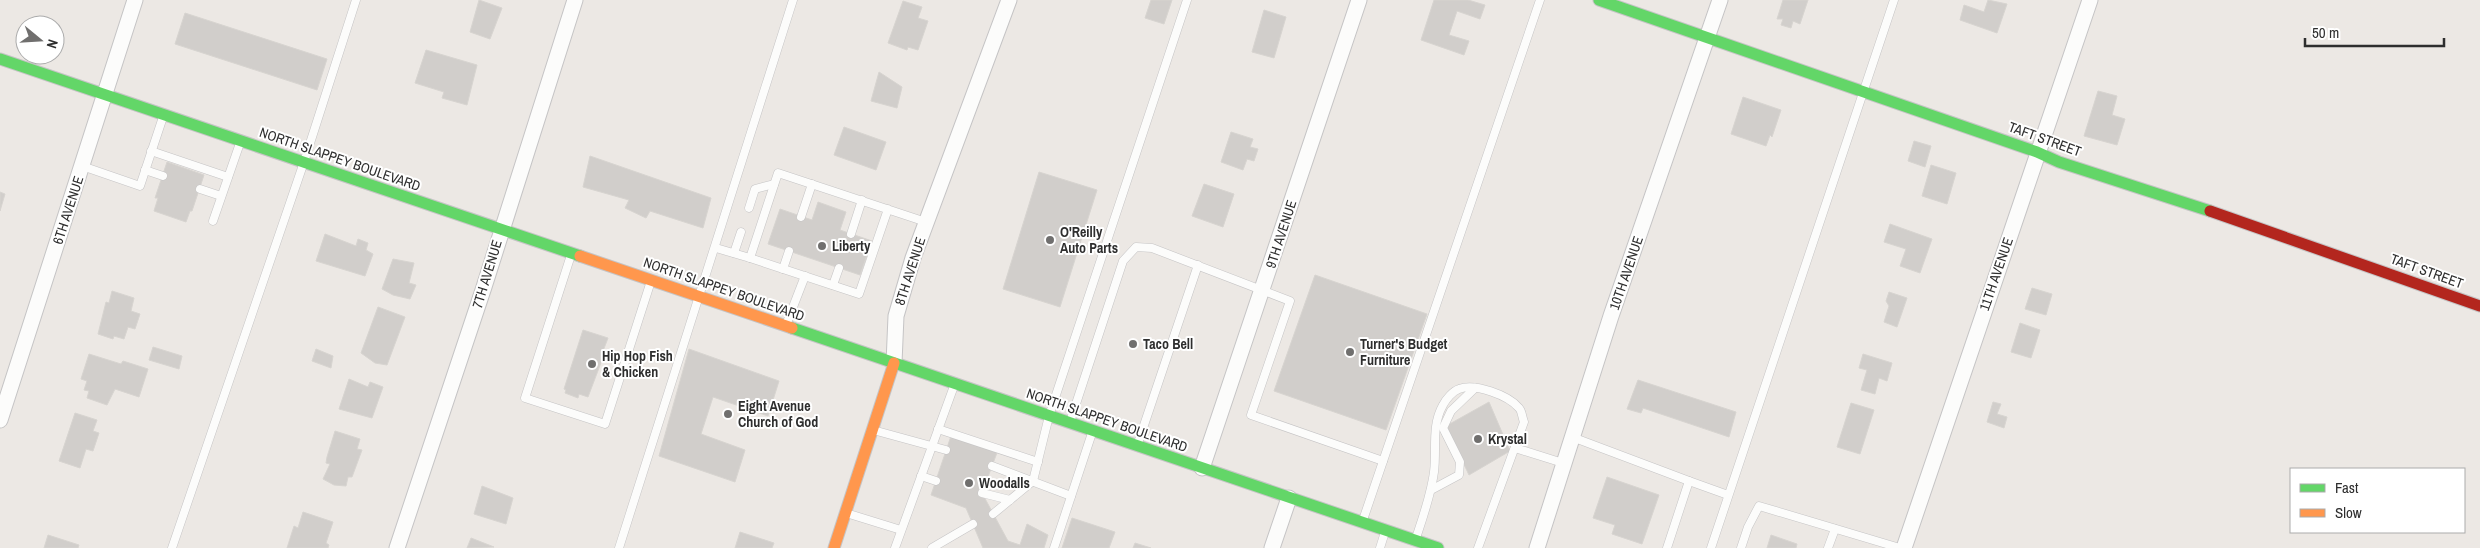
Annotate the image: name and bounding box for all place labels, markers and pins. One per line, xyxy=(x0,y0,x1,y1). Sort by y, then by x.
place label: O'Reilly Auto Parts xyxy=(1060,223,1118,257)
marker: O'Reilly Auto Parts xyxy=(1044,234,1056,246)
place label: Liberty xyxy=(832,237,871,255)
marker: Liberty xyxy=(816,240,828,252)
place label: Taco Bell xyxy=(1143,335,1193,353)
place label: Turner's Budget Furniture xyxy=(1360,335,1448,369)
marker: Taco Bell xyxy=(1127,338,1139,350)
marker: Turner's Budget Furniture xyxy=(1344,346,1356,358)
place label: Hip Hop Fish & Chicken xyxy=(602,347,673,381)
marker: Hip Hop Fish & Chicken xyxy=(586,358,598,370)
place label: Eight Avenue Church of God xyxy=(738,397,818,431)
marker: Eight Avenue Church of God xyxy=(722,408,734,420)
place label: Krystal xyxy=(1488,430,1527,448)
marker: Krystal xyxy=(1472,433,1484,445)
place label: Woodalls xyxy=(979,474,1030,492)
marker: Woodalls xyxy=(963,477,975,489)

